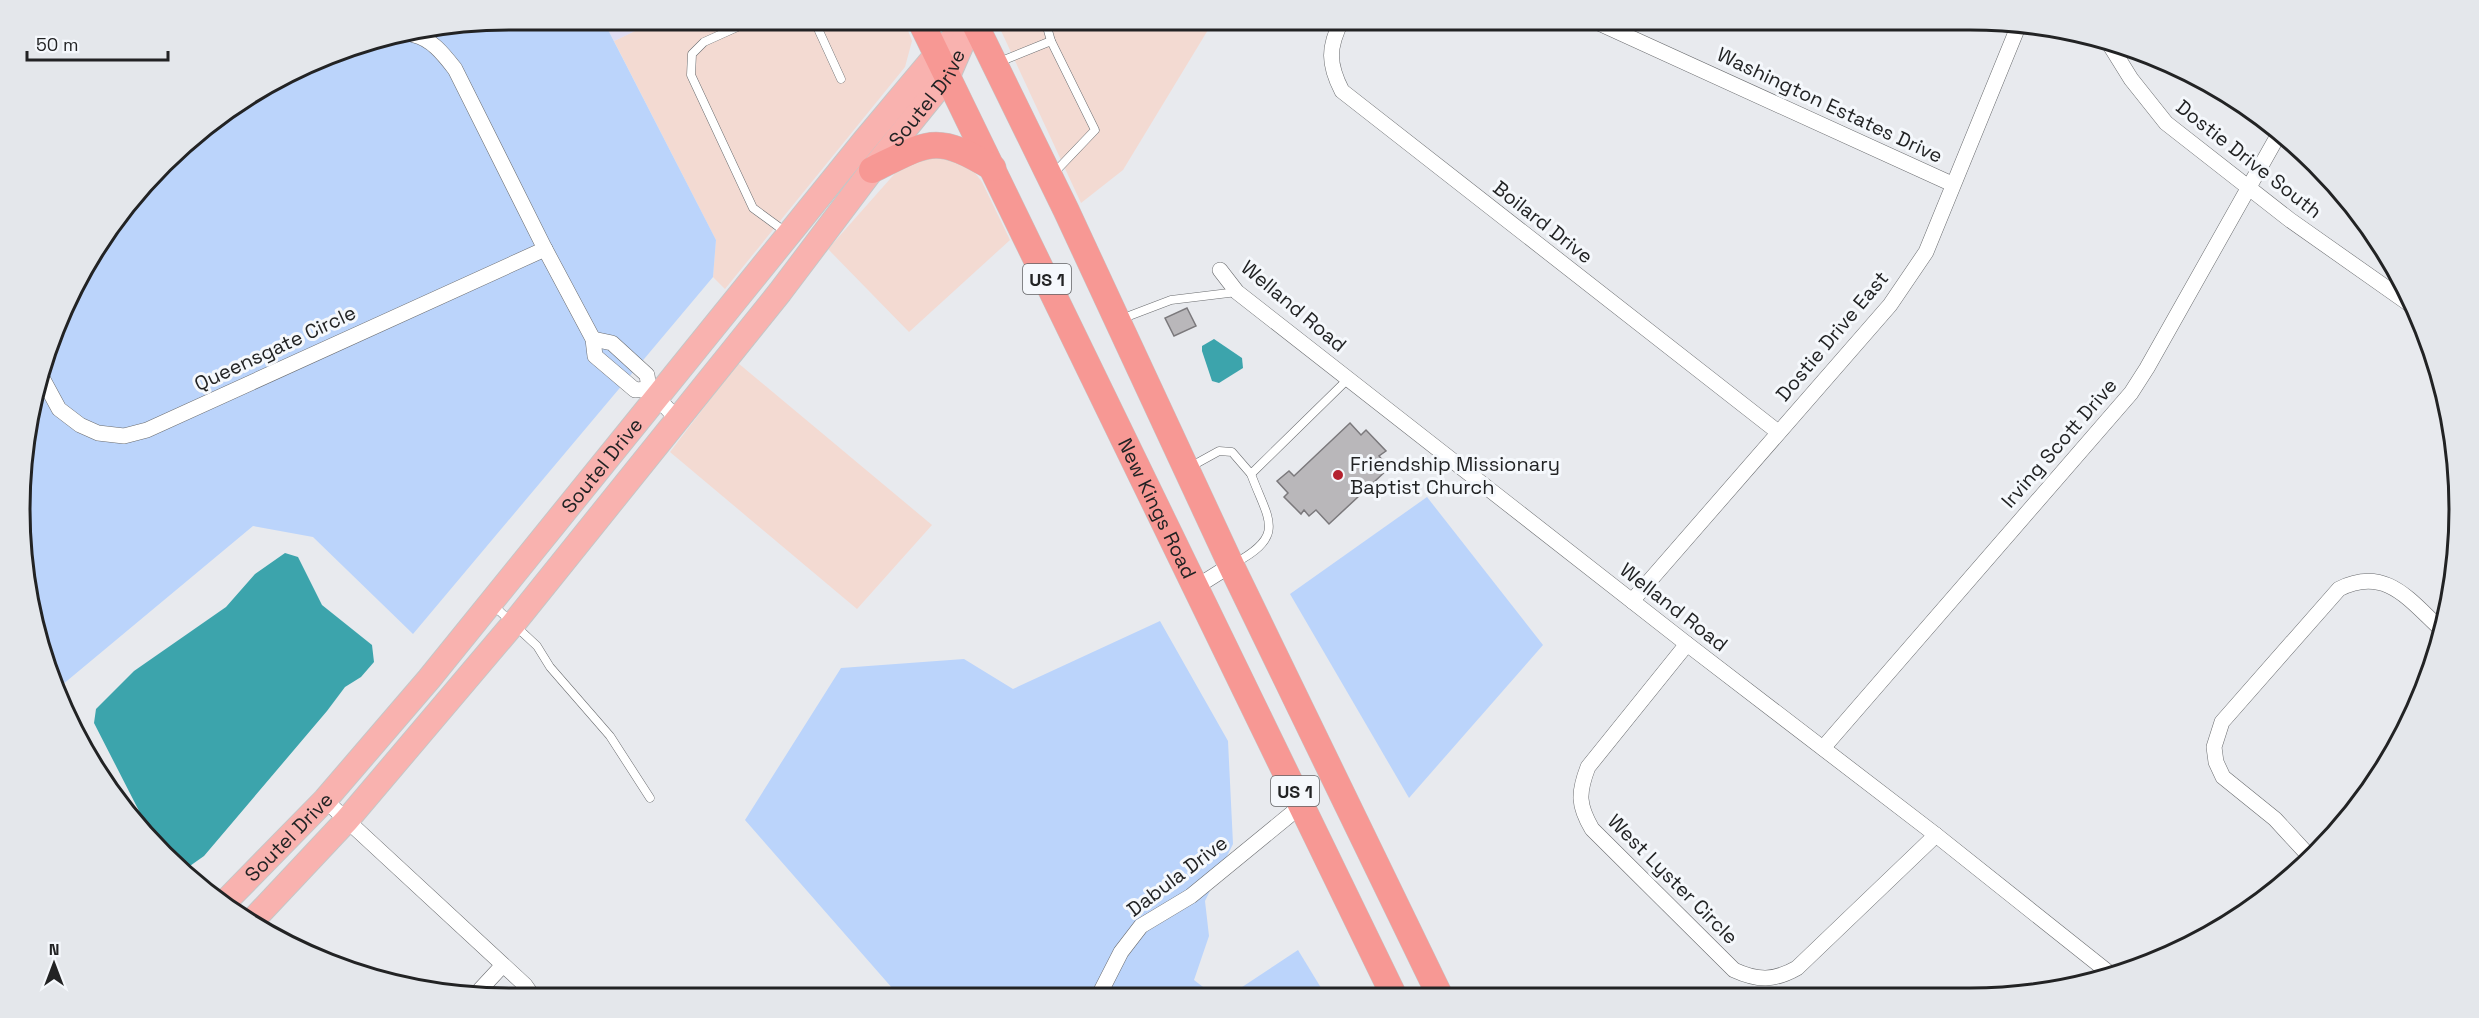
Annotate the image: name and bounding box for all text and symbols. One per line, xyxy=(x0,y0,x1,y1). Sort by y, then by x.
scale bar xyxy=(27,24,168,62)
text: 50 m xyxy=(36,33,78,56)
street label: Washington Estates Drive xyxy=(1713,41,1947,169)
street label: Soutel Drive xyxy=(883,45,971,152)
street label: Dostie Drive South xyxy=(2171,94,2327,224)
street label: Boilard Drive xyxy=(1488,175,1598,269)
street label: Welland Road xyxy=(1236,254,1352,358)
road number: US 1 xyxy=(1023,264,1071,294)
street label: Dostie Drive East xyxy=(1770,265,1894,407)
street label: Queensgate Circle xyxy=(190,299,360,397)
street label: Irving Scott Drive xyxy=(1996,373,2122,513)
street label: Soutel Drive xyxy=(555,412,648,518)
street label: New Kings Road xyxy=(1112,434,1202,583)
place label: Friendship Missionary Baptist Church xyxy=(1350,451,1560,500)
marker: Friendship Missionary Baptist Church xyxy=(1331,468,1345,482)
street label: Welland Road xyxy=(1615,557,1733,657)
road number: US 1 xyxy=(1271,776,1319,806)
street label: Soutel Drive xyxy=(239,787,339,887)
street label: West Lyster Circle xyxy=(1602,808,1744,950)
street label: Dabula Drive xyxy=(1122,830,1232,922)
north arrow xyxy=(24,934,84,994)
text: N xyxy=(49,939,59,960)

